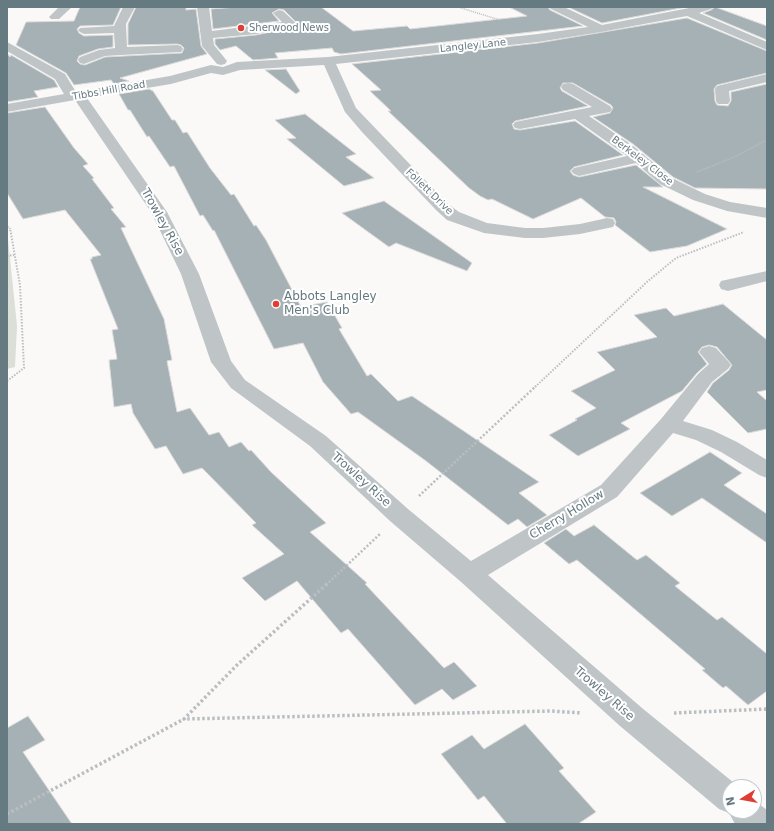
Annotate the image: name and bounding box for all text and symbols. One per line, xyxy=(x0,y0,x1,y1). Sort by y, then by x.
place label: Sherwood News xyxy=(249,22,329,34)
marker: Sherwood News xyxy=(236,23,246,33)
street label: Langley Lane xyxy=(439,37,507,55)
street label: Tibbs Hill Road xyxy=(72,79,146,103)
street label: Berkeley Close xyxy=(609,134,675,188)
street label: Follett Drive xyxy=(403,167,455,217)
street label: Trowley Rise xyxy=(138,186,186,258)
place label: Abbots Langley Men's Club xyxy=(284,290,377,318)
marker: Abbots Langley Men's Club xyxy=(271,299,281,309)
street label: Trowley Rise xyxy=(329,450,393,510)
street label: Cherry Hollow xyxy=(527,487,607,543)
street label: Trowley Rise xyxy=(571,664,637,724)
north arrow xyxy=(722,779,762,819)
text: N xyxy=(723,795,738,807)

